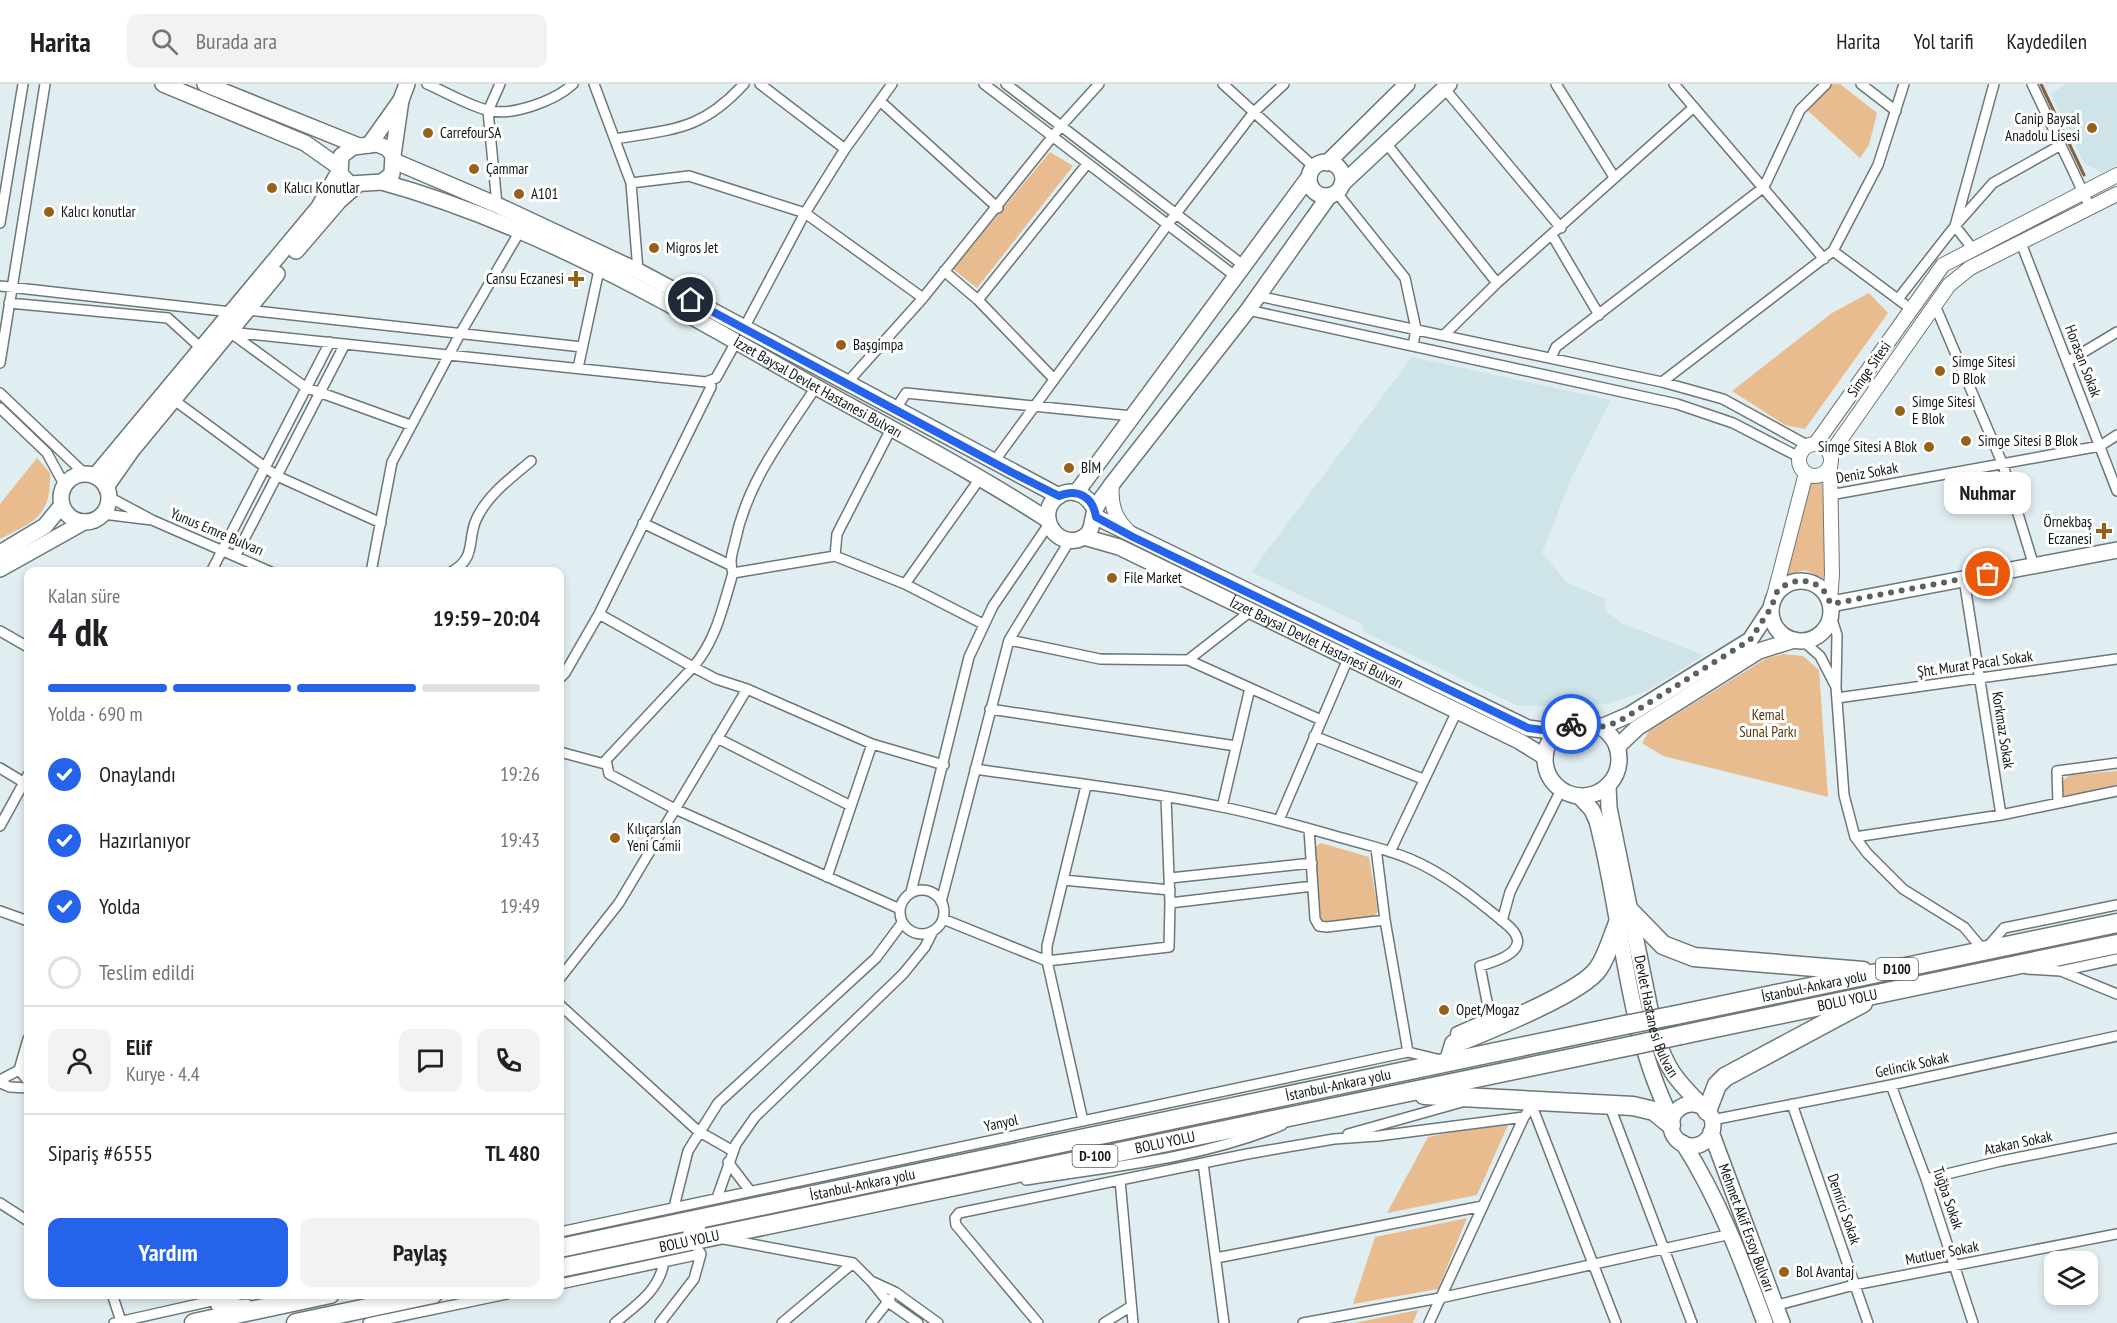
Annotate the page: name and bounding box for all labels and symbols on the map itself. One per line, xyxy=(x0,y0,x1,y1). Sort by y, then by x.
place label: Canip Baysal Anadolu Lisesi xyxy=(2005,109,2080,145)
marker: Canip Baysal Anadolu Lisesi xyxy=(2085,121,2099,135)
place label: CarrefourSA xyxy=(440,123,502,142)
marker: CarrefourSA xyxy=(421,126,435,140)
place label: Çammar xyxy=(486,159,529,178)
marker: Çammar xyxy=(467,162,481,176)
place label: Kalıcı Konutlar xyxy=(284,178,361,197)
marker: Kalıcı Konutlar xyxy=(265,181,279,195)
place label: A101 xyxy=(531,184,558,203)
marker: A101 xyxy=(512,187,526,201)
place label: Kalıcı konutlar xyxy=(61,202,136,221)
marker: Kalıcı konutlar xyxy=(42,205,56,219)
place label: Migros Jet xyxy=(666,238,718,257)
marker: Migros Jet xyxy=(647,241,661,255)
place label: Cansu Eczanesi xyxy=(486,269,564,288)
marker: Cansu Eczanesi xyxy=(569,272,583,286)
pin xyxy=(665,274,716,325)
street label: Horasan Sokak xyxy=(2061,322,2106,400)
street label: İzzet Baysal Devlet Hastanesi Bulvarı xyxy=(730,332,906,442)
place label: Başgimpa xyxy=(853,335,903,354)
street label: Simge Sitesi xyxy=(1843,337,1895,400)
marker: Başgimpa xyxy=(834,338,848,352)
place label: Simge Sitesi D Blok xyxy=(1952,352,2016,388)
marker: Simge Sitesi D Blok xyxy=(1933,364,1947,378)
place label: Simge Sitesi E Blok xyxy=(1912,392,1976,428)
marker: Simge Sitesi E Blok xyxy=(1893,404,1907,418)
place label: Simge Sitesi B Blok xyxy=(1978,431,2078,450)
marker: Simge Sitesi B Blok xyxy=(1959,434,1973,448)
place label: Simge Sitesi A Blok xyxy=(1818,437,1917,456)
marker: Simge Sitesi A Blok xyxy=(1922,440,1936,454)
place label: BİM xyxy=(1081,458,1101,477)
street label: Deniz Sokak xyxy=(1834,458,1900,487)
marker: BİM xyxy=(1062,461,1076,475)
callout: Nuhmar xyxy=(1944,472,2032,514)
street label: Yunus Emre Bulvarı xyxy=(168,503,267,560)
place label: Örnekbaş Eczanesi xyxy=(2043,512,2092,548)
marker: Örnekbaş Eczanesi xyxy=(2097,524,2111,538)
pin xyxy=(1962,548,2013,599)
place label: File Market xyxy=(1124,568,1182,587)
marker: File Market xyxy=(1105,571,1119,585)
street label: İzzet Baysal Devlet Hastanesi Bulvarı xyxy=(1227,592,1407,693)
street label: Şht. Murat Pacal Sokak xyxy=(1916,646,2034,681)
street label: Korkmaz Sokak xyxy=(1988,690,2019,770)
courier xyxy=(1541,694,1601,754)
park label: Kemal Sunal Parkı xyxy=(1739,705,1797,741)
place label: Kılıçarslan Yeni Camii xyxy=(627,819,681,855)
marker: Kılıçarslan Yeni Camii xyxy=(608,831,622,845)
street label: Devlet Hastanesi Bulvarı xyxy=(1630,954,1683,1081)
road number: D100 xyxy=(1876,958,1918,980)
street label: İstanbul-Ankara yolu xyxy=(1760,965,1868,1006)
street label: BOLU YOLU xyxy=(1816,984,1879,1015)
place label: Opet/Mogaz xyxy=(1456,1000,1519,1019)
marker: Opet/Mogaz xyxy=(1437,1003,1451,1017)
street label: Gelincik Sokak xyxy=(1873,1047,1951,1082)
street label: İstanbul-Ankara yolu xyxy=(1284,1064,1392,1105)
street label: Yanyol xyxy=(982,1110,1020,1135)
street label: BOLU YOLU xyxy=(1133,1126,1197,1157)
street label: Atakan Sokak xyxy=(1982,1126,2054,1159)
road number: D-100 xyxy=(1072,1145,1118,1167)
street label: Mehmet Akif Ersoy Bulvarı xyxy=(1715,1161,1779,1294)
street label: İstanbul-Ankara yolu xyxy=(808,1164,917,1204)
street label: Tuğba Sokak xyxy=(1929,1164,1968,1232)
street label: Demirci Sokak xyxy=(1824,1171,1865,1247)
street label: BOLU YOLU xyxy=(657,1225,721,1256)
street label: Mutluer Sokak xyxy=(1904,1236,1980,1269)
place label: Bol Avantaj xyxy=(1796,1262,1854,1281)
marker: Bol Avantaj xyxy=(1777,1265,1791,1279)

